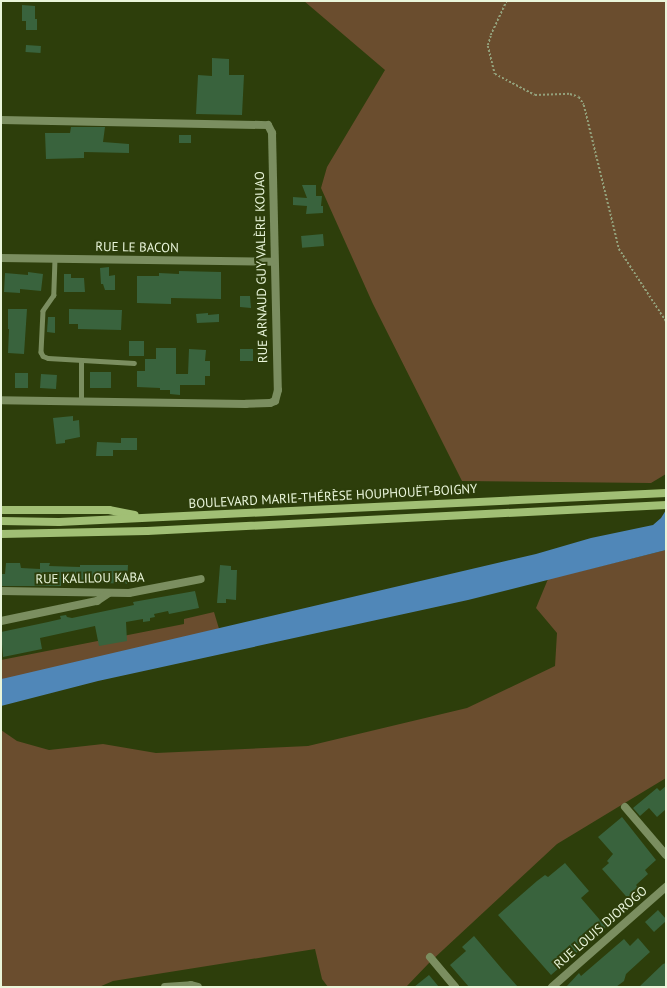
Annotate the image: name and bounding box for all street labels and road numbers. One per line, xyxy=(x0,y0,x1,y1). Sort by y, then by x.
street label: RUE ARNAUD GUY VALÈRE KOUAO xyxy=(253,170,271,364)
street label: RUE LE BACON xyxy=(95,239,179,257)
street label: BOULEVARD MARIE-THÉRÈSE HOUPHOUËT-BOIGNY xyxy=(188,482,478,512)
street label: RUE KALILOU KABA xyxy=(35,570,145,588)
street label: RUE LOUIS DJOROGO xyxy=(551,883,651,973)

